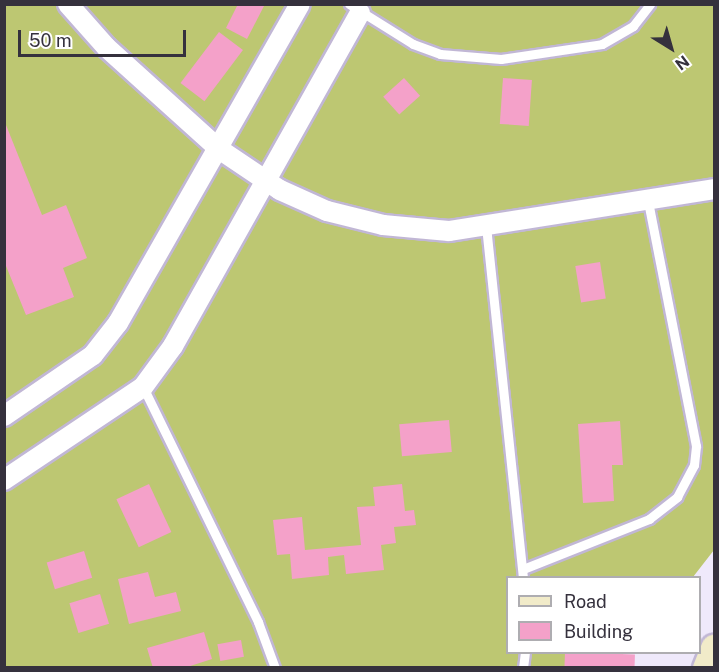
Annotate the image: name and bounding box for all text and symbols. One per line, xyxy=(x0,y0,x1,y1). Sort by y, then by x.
scale bar xyxy=(21,18,189,56)
north arrow xyxy=(641,18,701,78)
text: 50 m xyxy=(29,30,72,51)
text: N xyxy=(671,51,693,74)
legend xyxy=(506,576,701,654)
text: Road xyxy=(564,591,607,612)
text: Building xyxy=(564,621,633,642)

